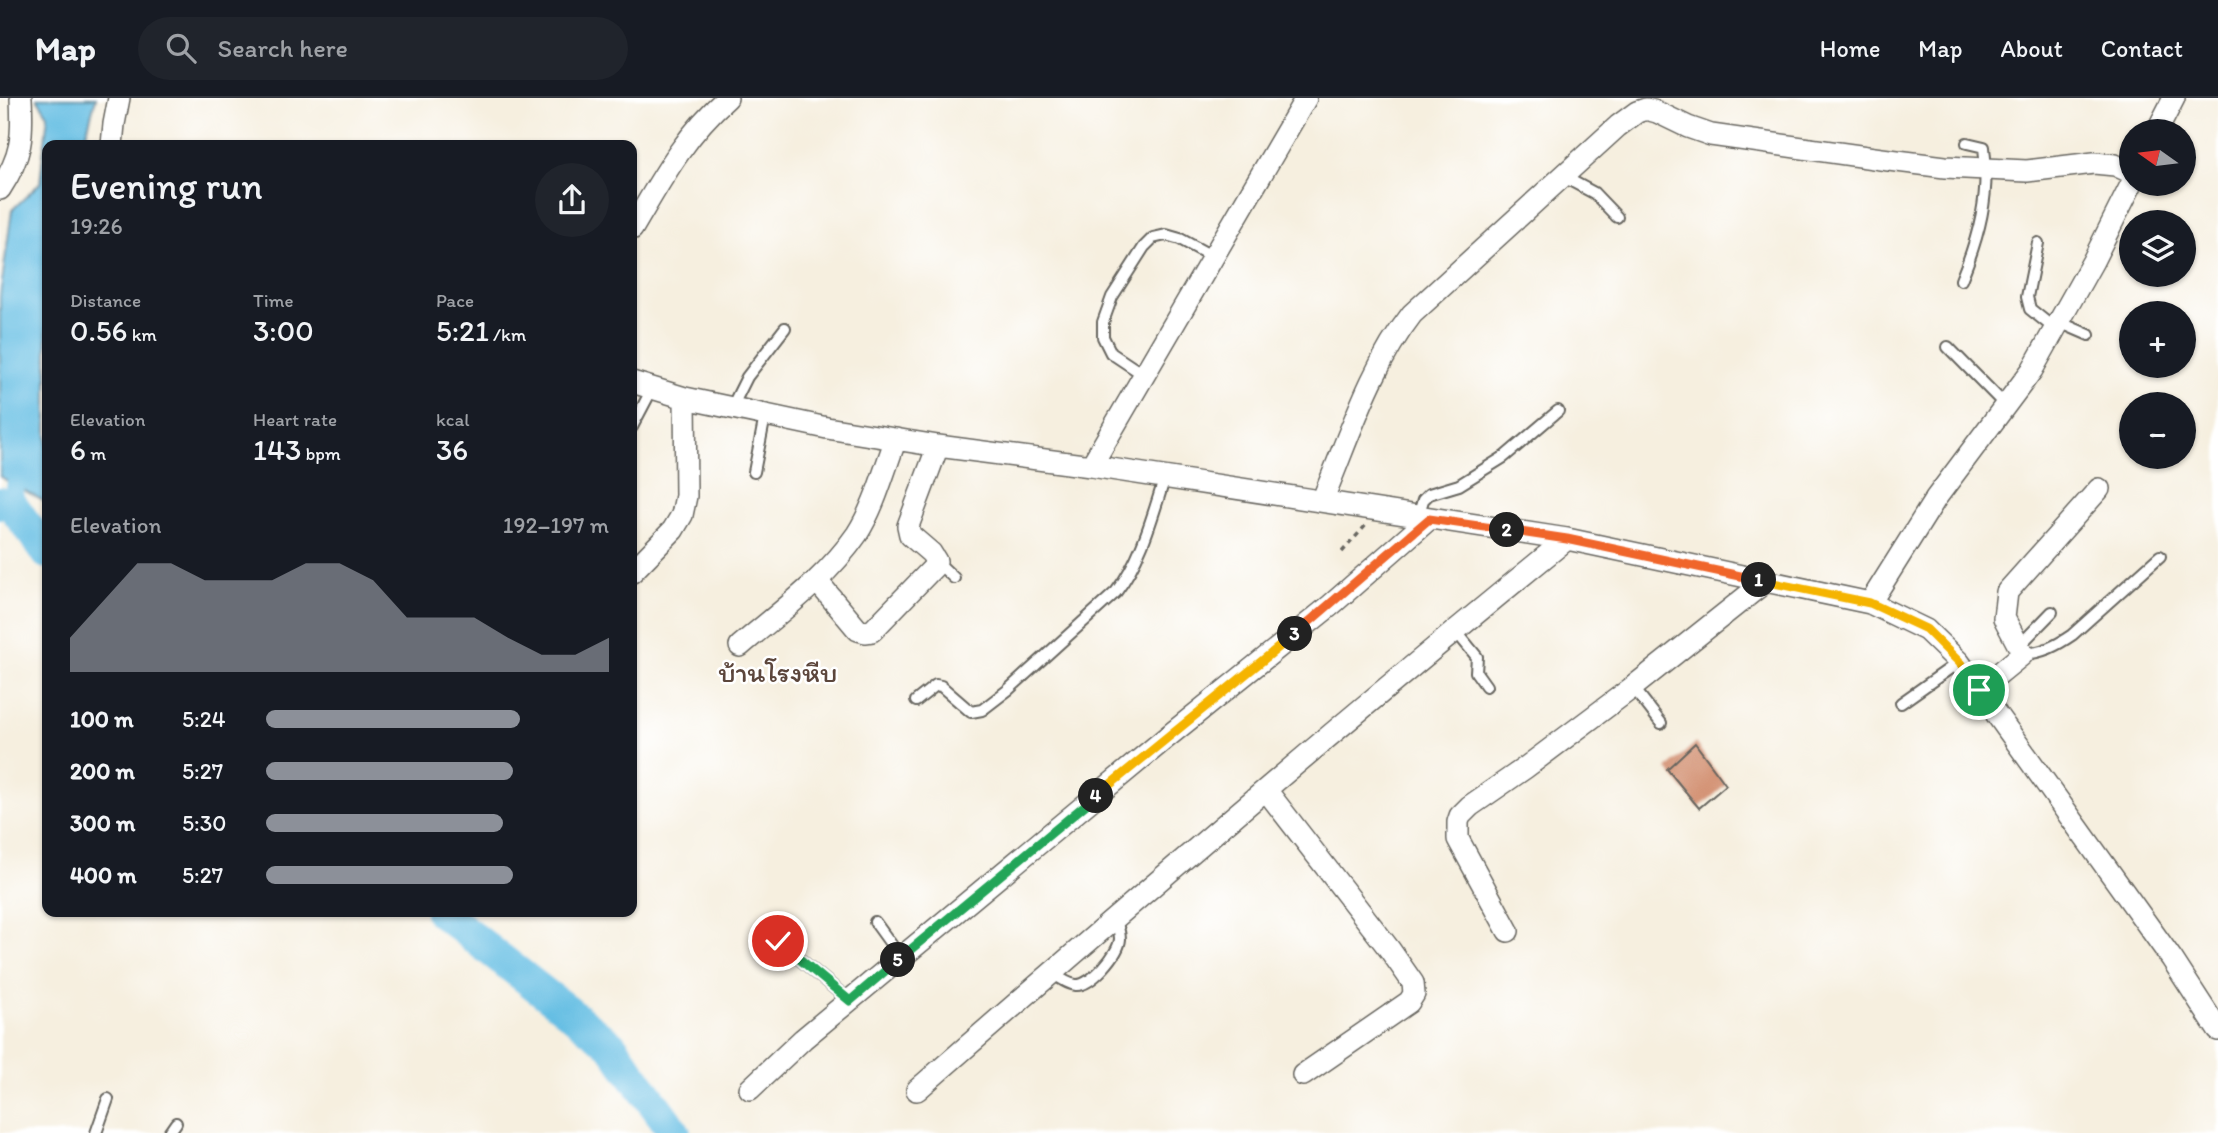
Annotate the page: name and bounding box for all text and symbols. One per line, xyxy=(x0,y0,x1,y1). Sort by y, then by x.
search box xyxy=(138,17,628,80)
text: Map xyxy=(35,29,96,68)
icon: search xyxy=(162,29,200,67)
text: Search here xyxy=(218,32,348,64)
text: Home xyxy=(1820,34,1880,63)
text: Map xyxy=(1918,34,1962,63)
text: About xyxy=(2000,34,2063,63)
text: Contact xyxy=(2101,34,2183,63)
north arrow xyxy=(2119,119,2196,196)
map controls xyxy=(2119,119,2196,469)
text: Evening run xyxy=(70,163,263,209)
button: share xyxy=(535,163,609,237)
button: layers xyxy=(2119,210,2196,287)
text: 19:26 xyxy=(70,212,123,240)
text: Distance xyxy=(70,289,141,312)
text: Time xyxy=(253,289,294,312)
text: Pace xyxy=(436,289,474,312)
button: + xyxy=(2119,301,2196,378)
text: 0.56 xyxy=(70,312,127,349)
text: 3:00 xyxy=(253,312,314,349)
text: 5:21 xyxy=(436,312,489,349)
text: km xyxy=(127,323,157,346)
text: /km xyxy=(489,323,526,346)
button: − xyxy=(2119,392,2196,469)
text: Elevation xyxy=(70,408,146,431)
text: Heart rate xyxy=(253,408,337,431)
text: kcal xyxy=(436,408,470,431)
text: 6 xyxy=(70,431,86,468)
text: 143 xyxy=(253,431,301,468)
text: 36 xyxy=(436,431,468,468)
text: m xyxy=(86,442,106,465)
text: bpm xyxy=(301,442,341,465)
text: Elevation xyxy=(70,511,161,539)
text: 192–197 m xyxy=(503,511,609,539)
pin: 2 xyxy=(1490,512,1524,548)
text: 2 xyxy=(1502,518,1512,541)
pin: 1 xyxy=(1742,562,1776,598)
text: 1 xyxy=(1754,568,1763,591)
pin: 3 xyxy=(1278,616,1312,652)
text: 3 xyxy=(1289,622,1300,645)
district label: บ้านโรงหีบ xyxy=(718,655,838,689)
pin xyxy=(1949,660,2009,720)
icon: arrive xyxy=(1960,671,1998,709)
text: 100 m xyxy=(70,705,134,733)
text: 5:24 xyxy=(182,705,226,733)
text: 200 m xyxy=(70,757,135,785)
text: 5:27 xyxy=(182,757,223,785)
pin: 4 xyxy=(1078,778,1114,814)
text: 4 xyxy=(1090,784,1101,807)
text: 300 m xyxy=(70,809,135,837)
text: 5:30 xyxy=(182,809,226,837)
text: 400 m xyxy=(70,861,137,889)
text: 5:27 xyxy=(182,861,223,889)
pin xyxy=(748,911,808,971)
icon: check xyxy=(759,922,797,960)
pin: 5 xyxy=(880,942,916,978)
text: 5 xyxy=(893,948,902,971)

